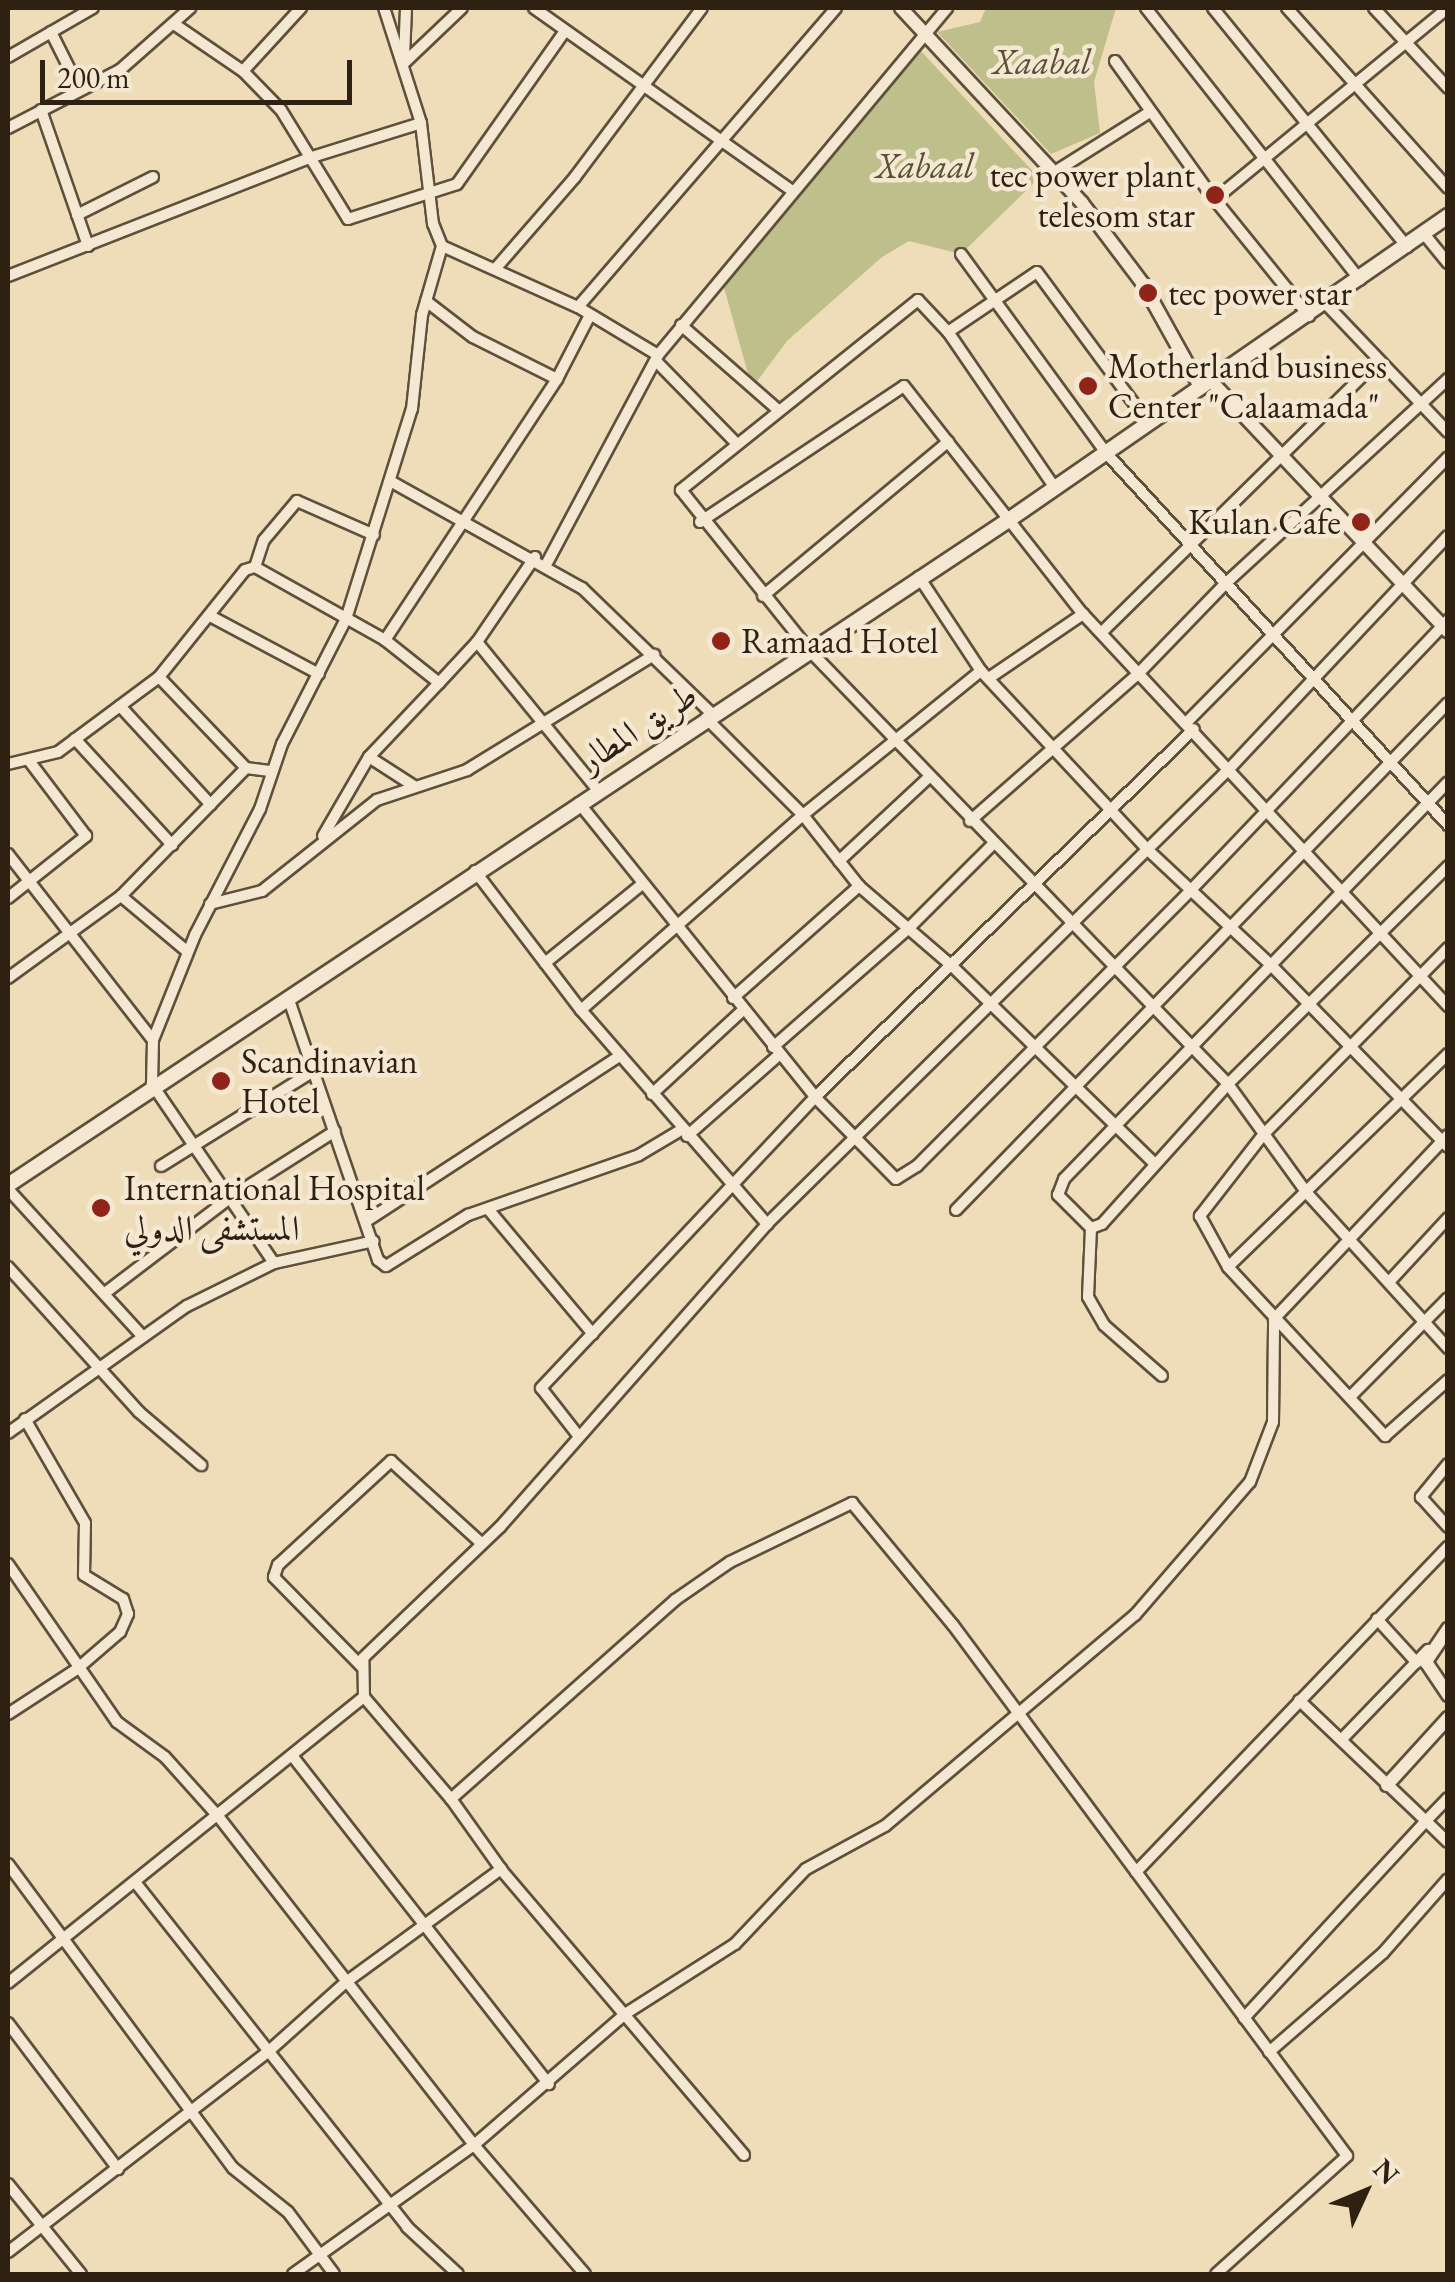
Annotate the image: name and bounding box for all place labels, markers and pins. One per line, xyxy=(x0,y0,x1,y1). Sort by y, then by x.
place label: tec power plant telesom star xyxy=(990,154,1195,236)
marker: tec power plant telesom star xyxy=(1204,184,1226,206)
place label: tec power star xyxy=(1168,272,1352,314)
marker: tec power star xyxy=(1137,282,1159,304)
place label: Motherland business Center "Calaamada" xyxy=(1108,345,1387,427)
marker: Motherland business Center "Calaamada" xyxy=(1077,375,1099,397)
place label: Kulan Cafe xyxy=(1188,501,1341,543)
marker: Kulan Cafe xyxy=(1350,511,1372,533)
place label: Ramaad Hotel xyxy=(741,620,939,662)
marker: Ramaad Hotel xyxy=(710,630,732,652)
place label: Scandinavian Hotel xyxy=(241,1040,418,1122)
marker: Scandinavian Hotel xyxy=(210,1070,232,1092)
place label: International Hospital المستشفى الدولي xyxy=(124,1167,425,1249)
marker: International Hospital المستشفى الدولي xyxy=(88,1195,114,1221)

